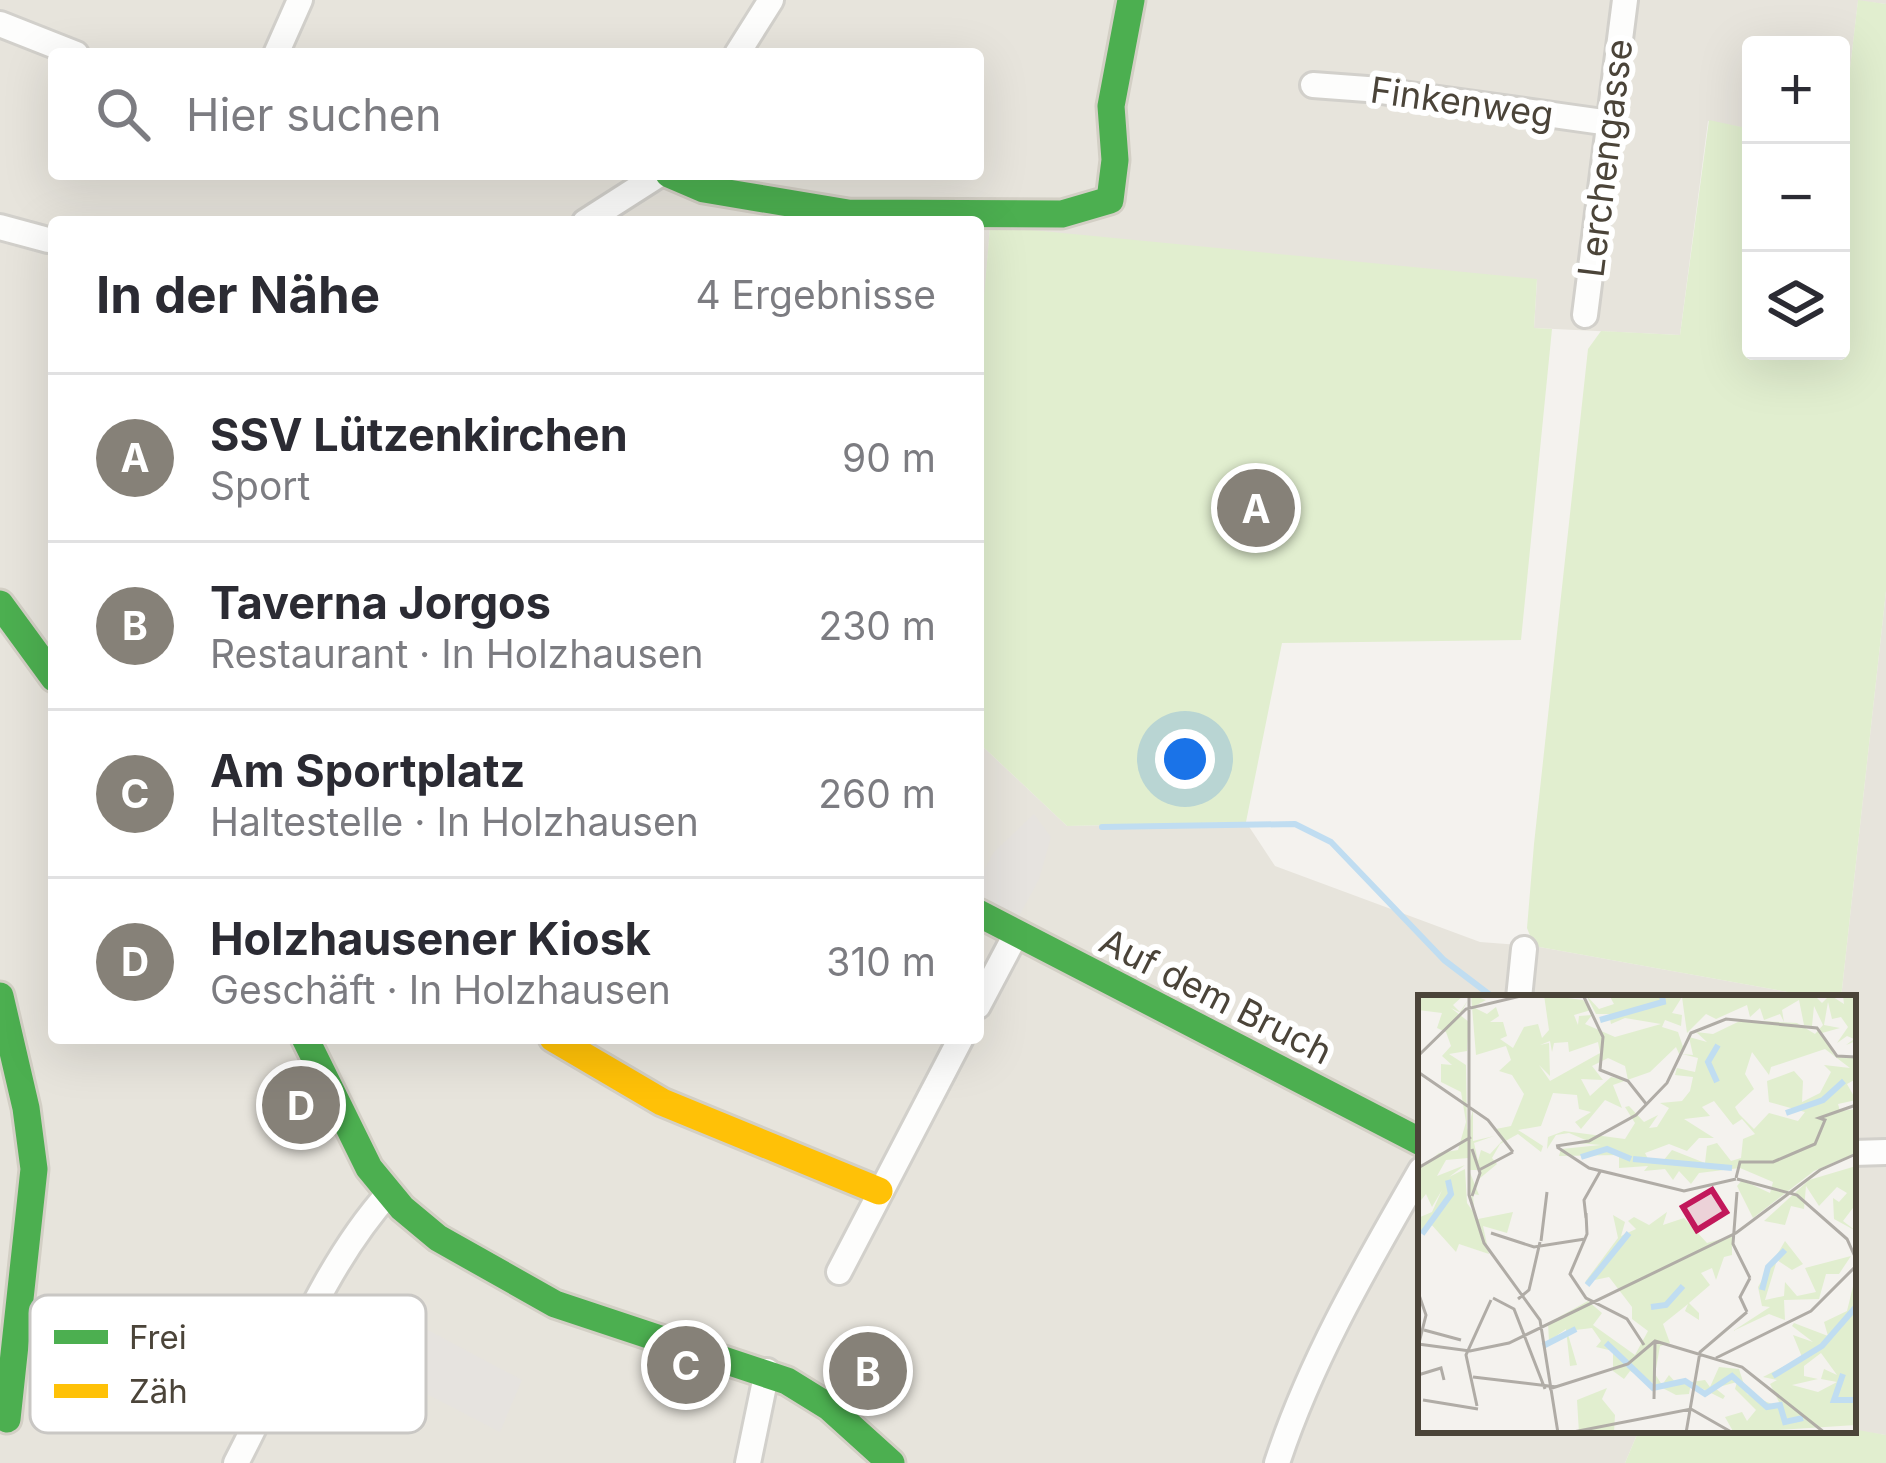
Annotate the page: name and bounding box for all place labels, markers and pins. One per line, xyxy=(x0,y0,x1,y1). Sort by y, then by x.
pin: A xyxy=(1217,463,1295,553)
pin: D xyxy=(262,1060,340,1150)
pin: C xyxy=(647,1320,725,1410)
pin: B xyxy=(829,1326,907,1416)

